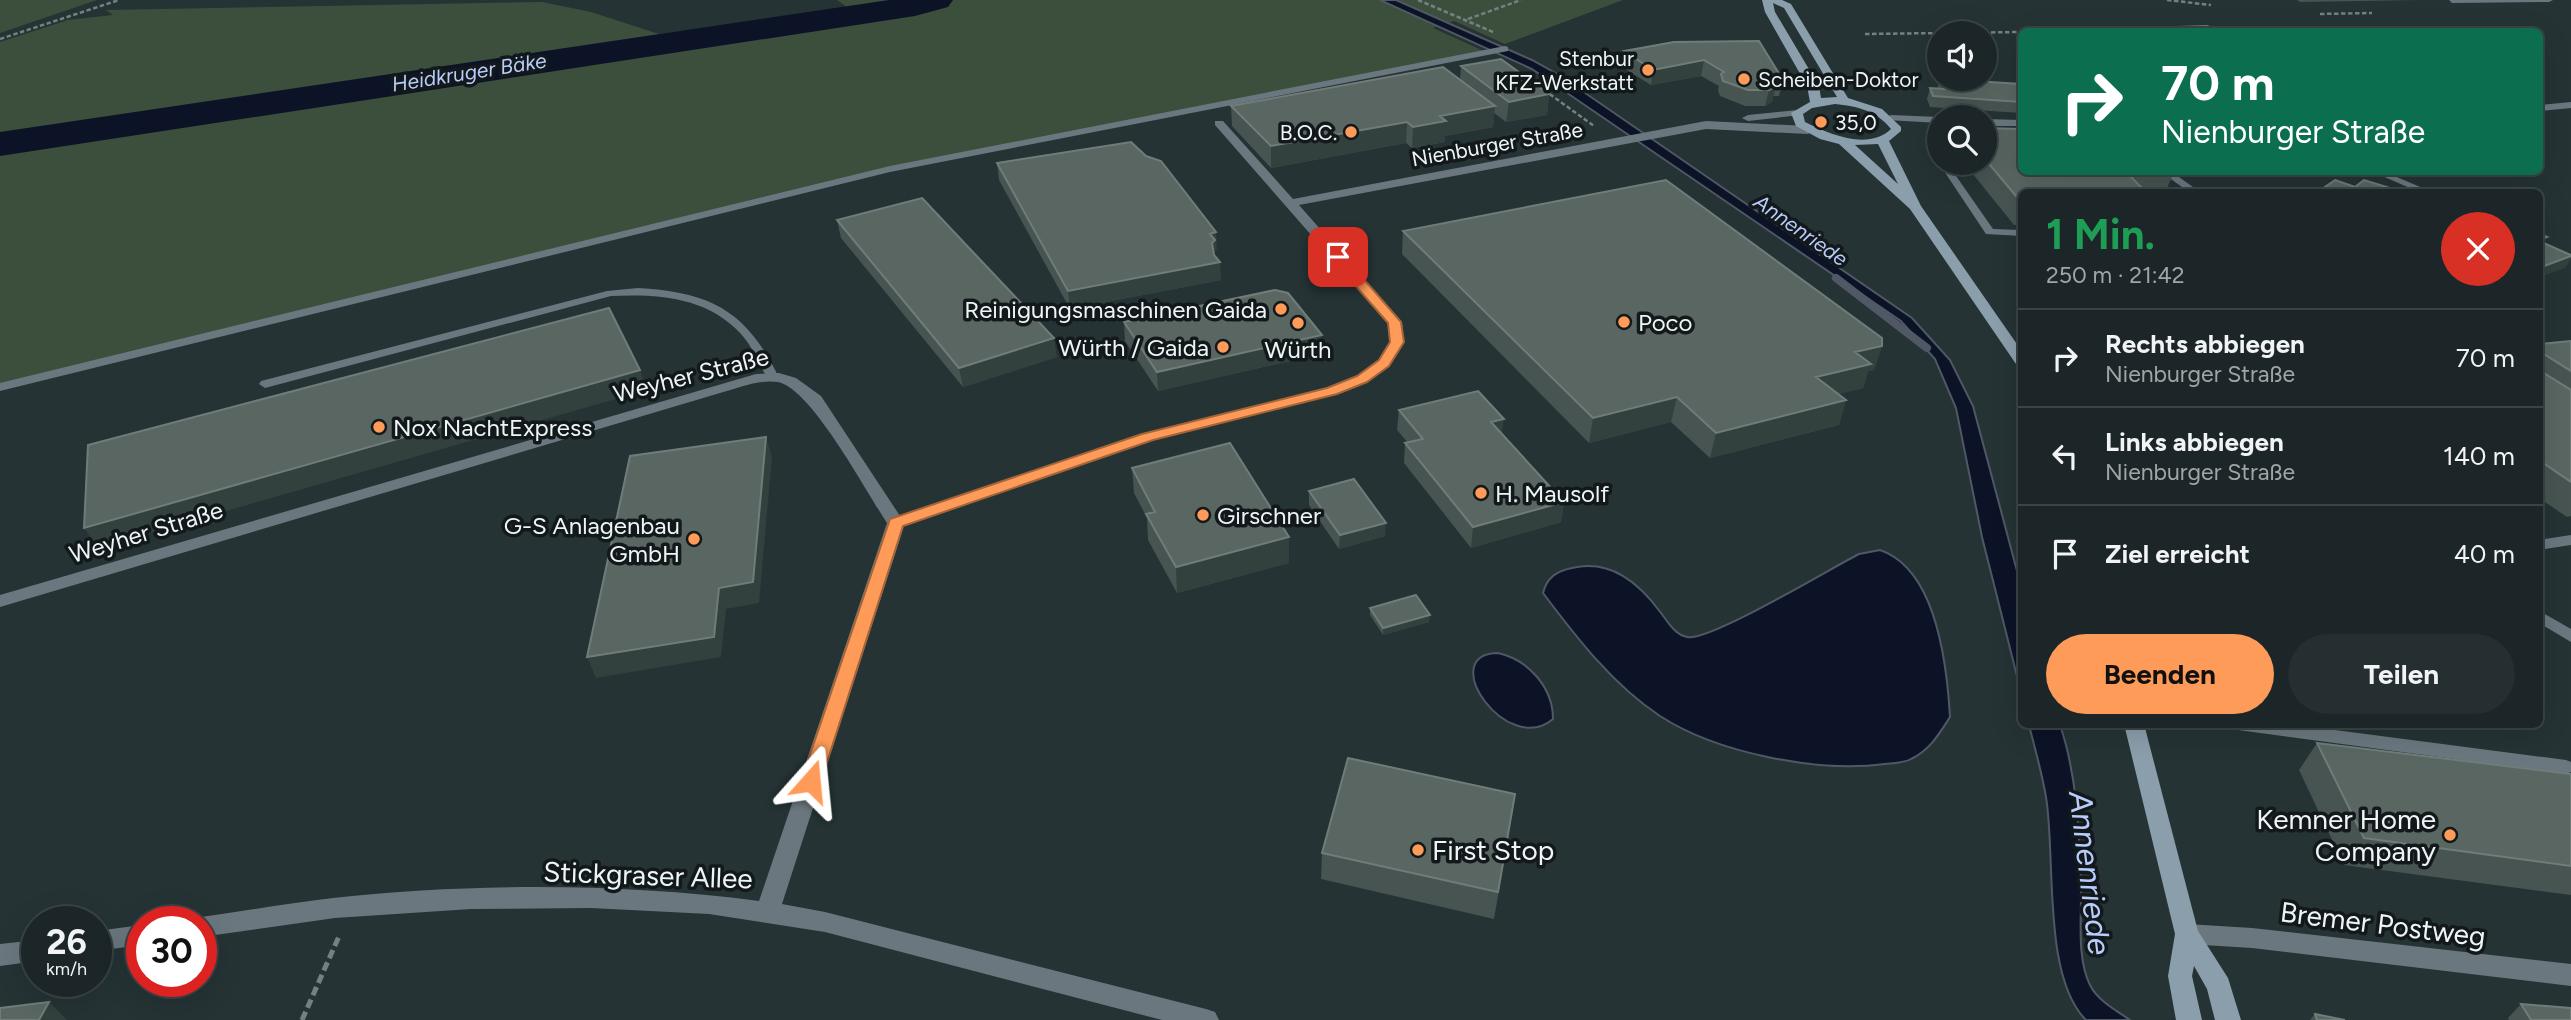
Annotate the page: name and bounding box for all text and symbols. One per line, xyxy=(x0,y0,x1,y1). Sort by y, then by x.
map controls xyxy=(1927,21,1997,175)
button: sound xyxy=(1927,21,1997,91)
place label: Stenbur KFZ-Werkstatt xyxy=(1495,46,1634,95)
water label: Heidkruger Bäke xyxy=(390,47,549,97)
text: 70 m xyxy=(2161,53,2274,112)
icon: right xyxy=(2046,56,2137,147)
marker: Stenbur KFZ-Werkstatt xyxy=(1640,62,1656,78)
place label: Scheiben-Doktor xyxy=(1758,67,1919,92)
marker: Scheiben-Doktor xyxy=(1736,71,1752,87)
button: search xyxy=(1927,105,1997,175)
place label: 35,0 xyxy=(1835,110,1877,135)
text: Nienburger Straße xyxy=(2161,113,2425,151)
marker: 35,0 xyxy=(1813,114,1829,130)
street label: Nienburger Straße xyxy=(1409,117,1585,171)
place label: B.O.C. xyxy=(1280,120,1337,145)
marker: B.O.C. xyxy=(1343,124,1359,140)
water label: Annenriede xyxy=(1749,188,1853,272)
text: 1 Min. xyxy=(2046,209,2155,260)
button: close xyxy=(2441,212,2515,286)
pin xyxy=(1308,227,1368,287)
icon: arrive xyxy=(1319,238,1357,276)
text: 250 m · 21:42 xyxy=(2046,261,2185,289)
place label: Reinigungsmaschinen Gaida xyxy=(964,295,1267,324)
marker: Reinigungsmaschinen Gaida xyxy=(1273,301,1289,317)
place label: Poco xyxy=(1638,308,1692,337)
marker: Poco xyxy=(1616,314,1632,330)
marker: Würth xyxy=(1290,315,1306,331)
text: Rechts abbiegen xyxy=(2105,328,2305,360)
place label: Würth / Gaida xyxy=(1059,333,1209,362)
place label: Würth xyxy=(1265,335,1331,364)
marker: Würth / Gaida xyxy=(1215,339,1231,355)
icon: right xyxy=(2046,339,2084,377)
street label: Weyher Straße xyxy=(610,342,772,408)
text: 70 m xyxy=(2456,342,2515,374)
text: Nienburger Straße xyxy=(2105,360,2295,388)
place label: Nox NachtExpress xyxy=(393,413,592,442)
marker: Nox NachtExpress xyxy=(371,419,387,435)
text: Links abbiegen xyxy=(2105,426,2284,458)
icon: left xyxy=(2046,437,2084,475)
text: 140 m xyxy=(2443,440,2515,472)
text: Nienburger Straße xyxy=(2105,458,2295,486)
place label: H. Mausolf xyxy=(1495,479,1609,508)
marker: H. Mausolf xyxy=(1473,485,1489,501)
street label: Weyher Straße xyxy=(66,495,226,569)
place label: Girschner xyxy=(1217,501,1321,530)
marker: Girschner xyxy=(1195,507,1211,523)
place label: G-S Anlagenbau GmbH xyxy=(504,511,680,568)
marker: G-S Anlagenbau GmbH xyxy=(686,531,702,547)
icon: arrive xyxy=(2046,535,2084,573)
text: Ziel erreicht xyxy=(2105,538,2250,570)
text: 40 m xyxy=(2454,538,2515,570)
button: Beenden xyxy=(2046,634,2274,714)
button: Teilen xyxy=(2288,634,2515,714)
position arrow xyxy=(774,744,848,818)
water label: Annenriede xyxy=(2061,787,2119,957)
place label: Kemner Home Company xyxy=(2256,802,2436,868)
marker: Kemner Home Company xyxy=(2442,827,2458,843)
place label: First Stop xyxy=(1432,833,1554,867)
marker: First Stop xyxy=(1410,842,1426,858)
street label: Stickgraser Allee xyxy=(543,854,753,896)
street label: Bremer Postweg xyxy=(2278,895,2488,953)
speed limit sign: 30 xyxy=(126,906,217,997)
text: 26 xyxy=(46,921,87,963)
text: km/h xyxy=(46,958,87,980)

